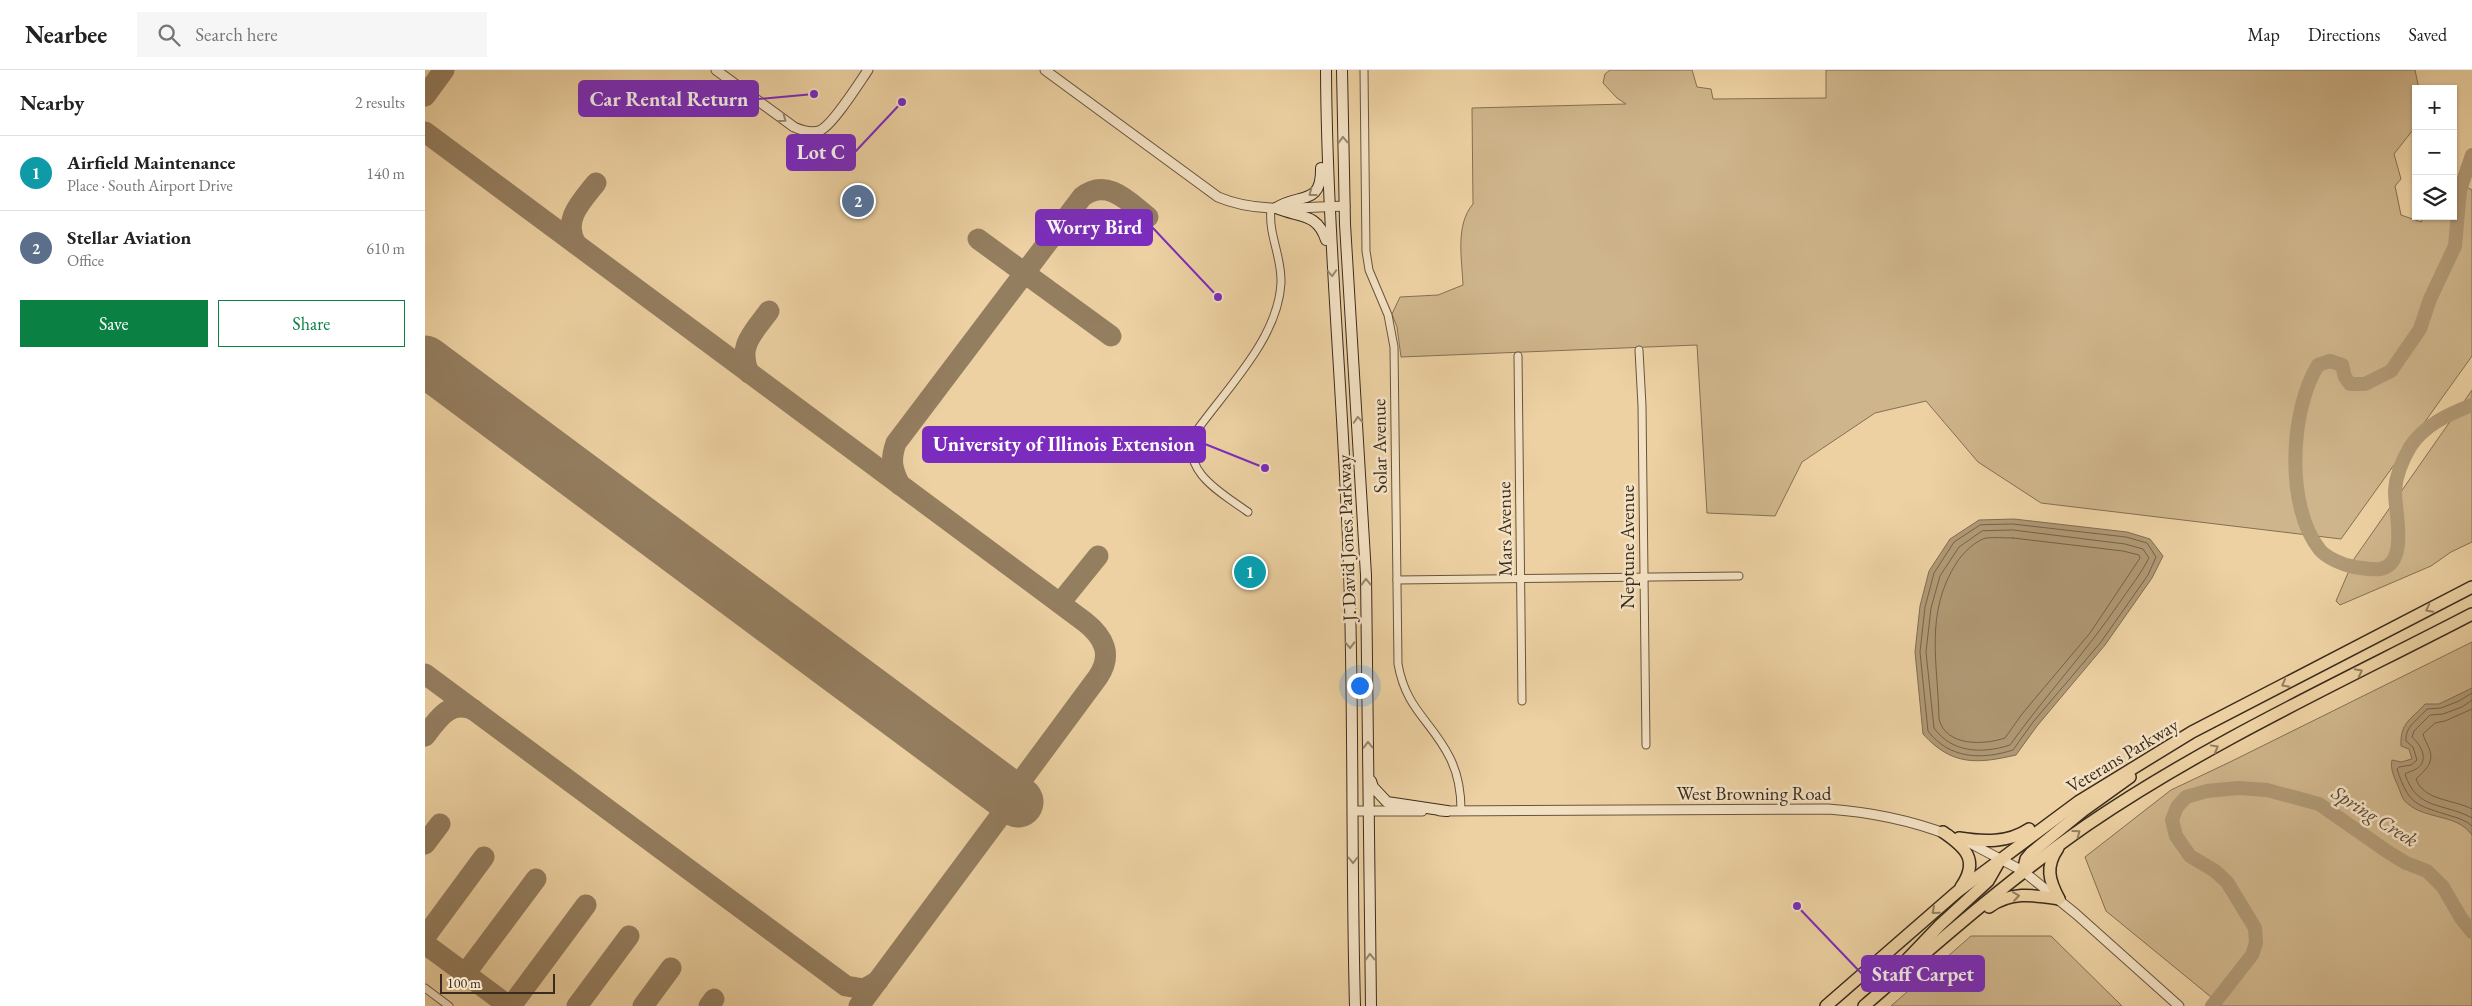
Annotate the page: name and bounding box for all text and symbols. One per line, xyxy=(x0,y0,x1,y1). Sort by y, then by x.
search box xyxy=(137,12,487,57)
text: Nearbee xyxy=(25,19,107,50)
icon: search xyxy=(155,21,183,49)
text: Search here xyxy=(195,22,278,47)
text: Map xyxy=(2248,23,2280,46)
text: Directions xyxy=(2308,23,2380,46)
text: Saved xyxy=(2408,23,2447,46)
callout: Car Rental Return xyxy=(579,81,758,116)
map controls xyxy=(2412,85,2457,220)
button: + xyxy=(2412,85,2457,130)
text: Car Rental Return xyxy=(590,86,748,112)
text: Nearby xyxy=(20,89,84,116)
text: 2 results xyxy=(355,92,405,113)
one-way arrow xyxy=(777,113,787,122)
button: − xyxy=(2412,130,2457,175)
callout: Lot C xyxy=(787,135,855,170)
one-way arrow xyxy=(1337,136,1348,144)
text: Lot C xyxy=(797,139,845,165)
text: Airfield Maintenance xyxy=(67,150,235,175)
text: 1 xyxy=(32,163,40,184)
text: 140 m xyxy=(366,163,405,184)
text: Place · South Airport Drive xyxy=(67,175,233,196)
button: layers xyxy=(2412,175,2457,220)
pin: 2 xyxy=(842,182,874,220)
one-way arrow xyxy=(1308,188,1317,197)
callout: Worry Bird xyxy=(1036,210,1152,245)
text: Worry Bird xyxy=(1046,214,1142,240)
text: Stellar Aviation xyxy=(67,225,191,250)
text: 2 xyxy=(32,238,40,259)
text: 610 m xyxy=(366,238,405,259)
text: Office xyxy=(67,250,104,271)
one-way arrow xyxy=(1327,269,1337,277)
button: Save xyxy=(20,300,208,347)
button: Share xyxy=(218,300,405,347)
street label: Solar Avenue xyxy=(1366,398,1393,494)
one-way arrow xyxy=(1352,416,1363,424)
callout: University of Illinois Extension xyxy=(923,427,1205,462)
text: University of Illinois Extension xyxy=(933,431,1195,457)
street label: J. David Jones Parkway xyxy=(1331,454,1362,624)
street label: Mars Avenue xyxy=(1491,481,1518,577)
street label: Neptune Avenue xyxy=(1615,485,1640,609)
pin: 1 xyxy=(1234,553,1266,591)
one-way arrow xyxy=(1361,578,1371,586)
one-way arrow xyxy=(2425,603,2434,613)
one-way arrow xyxy=(1345,641,1355,649)
one-way arrow xyxy=(2354,668,2363,678)
your location xyxy=(1347,673,1373,699)
one-way arrow xyxy=(2281,678,2290,688)
street label: Veterans Parkway xyxy=(2062,712,2183,799)
one-way arrow xyxy=(1363,741,1373,748)
one-way arrow xyxy=(2210,744,2219,754)
water label: Spring Creek xyxy=(2326,779,2423,853)
street label: West Browning Road xyxy=(1676,781,1832,806)
one-way arrow xyxy=(2071,830,2081,839)
one-way arrow xyxy=(1348,856,1358,864)
one-way arrow xyxy=(2012,891,2020,901)
one-way arrow xyxy=(1932,906,1941,915)
one-way arrow xyxy=(1365,953,1375,961)
callout: Staff Carpet xyxy=(1862,956,1984,991)
text: Staff Carpet xyxy=(1872,961,1974,987)
scale bar xyxy=(440,971,555,994)
text: 100 m xyxy=(447,974,481,992)

